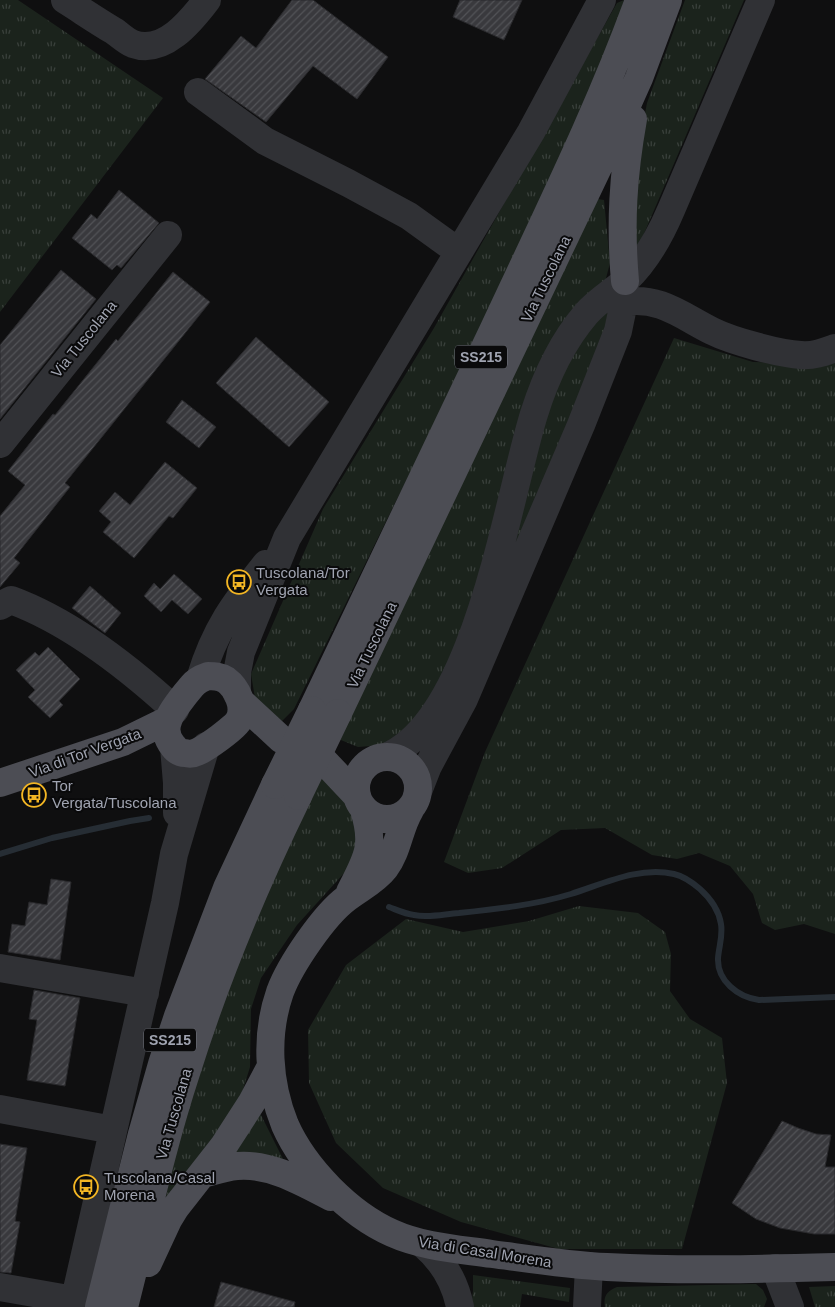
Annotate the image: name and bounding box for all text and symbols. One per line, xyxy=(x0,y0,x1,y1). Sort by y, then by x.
street label: Via Tuscolana xyxy=(517,232,574,325)
street label: Via Tuscolana xyxy=(47,296,120,381)
road number: SS215 xyxy=(455,346,507,368)
place label: Tuscolana/Tor Vergata xyxy=(256,564,350,598)
bus stop icon: Tuscolana/Tor Vergata xyxy=(226,569,252,595)
street label: Via Tuscolana xyxy=(343,598,400,691)
street label: Via di Tor Vergata xyxy=(27,724,144,781)
place label: Tor Vergata/Tuscolana xyxy=(52,777,177,811)
bus stop icon: Tor Vergata/Tuscolana xyxy=(21,782,47,808)
road number: SS215 xyxy=(144,1028,196,1052)
street label: Via Tuscolana xyxy=(152,1066,195,1161)
place label: Tuscolana/Casal Morena xyxy=(104,1169,215,1203)
bus stop icon: Tuscolana/Casal Morena xyxy=(73,1174,99,1200)
street label: Via di Casal Morena xyxy=(417,1233,554,1271)

